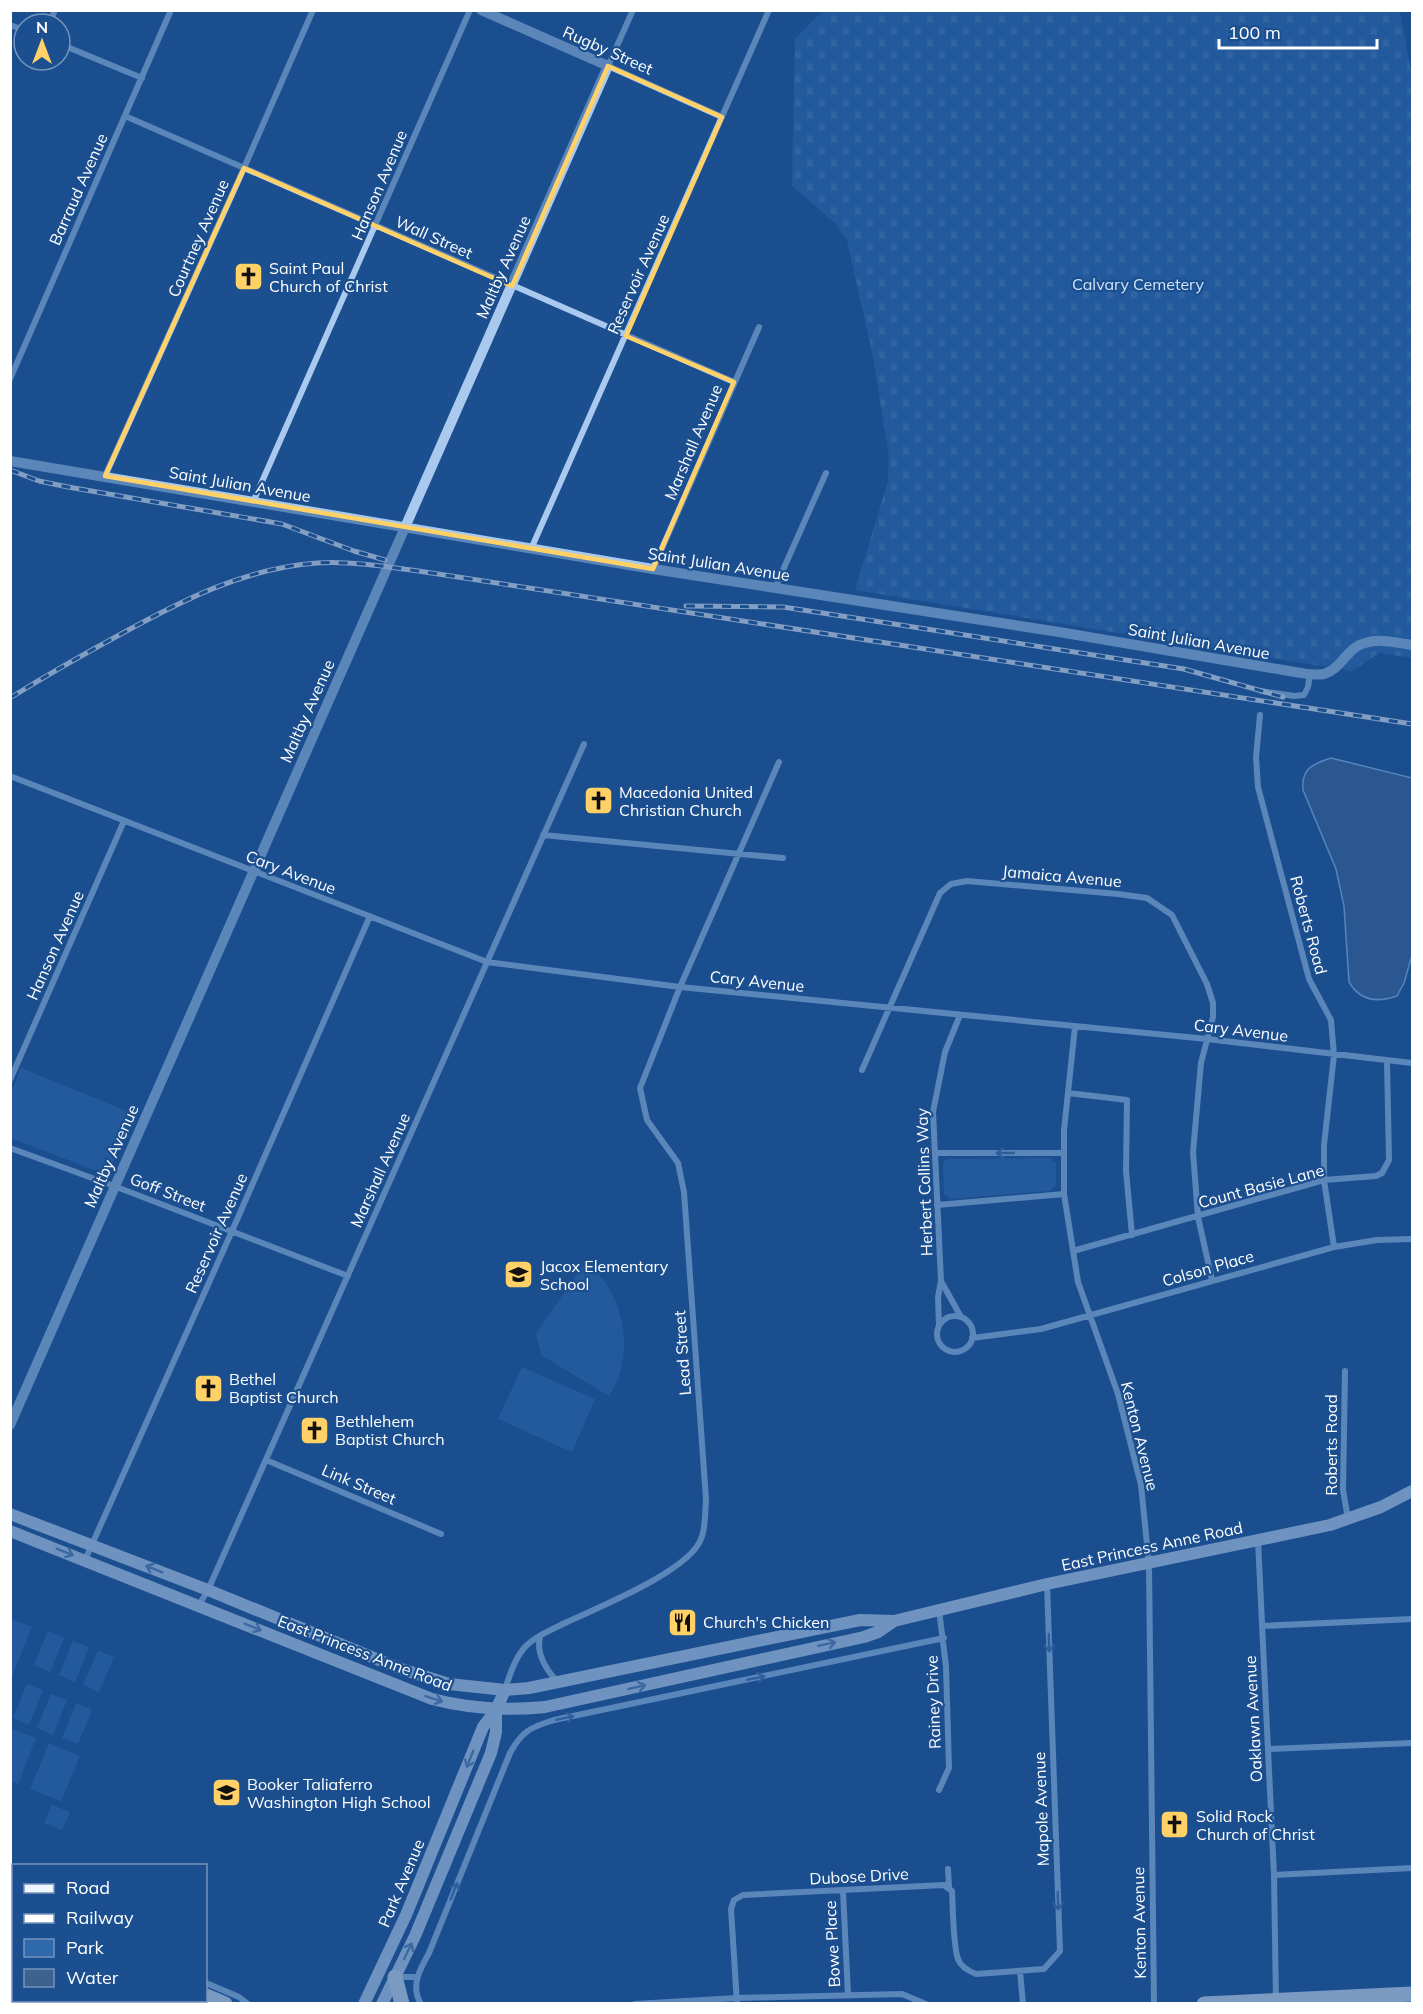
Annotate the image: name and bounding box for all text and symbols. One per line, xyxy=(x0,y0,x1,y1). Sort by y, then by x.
north arrow xyxy=(12,12,72,72)
scale bar xyxy=(1219,12,1376,50)
text: N xyxy=(36,17,48,37)
street label: Rugby Street xyxy=(560,21,656,79)
text: 100 m xyxy=(1228,21,1281,44)
street label: Hanson Avenue xyxy=(347,127,411,243)
street label: Barraud Avenue xyxy=(44,130,112,248)
street label: Courtney Avenue xyxy=(163,176,233,300)
street label: Wall Street xyxy=(392,211,476,263)
street label: Reservoir Avenue xyxy=(603,211,673,337)
street label: Maltby Avenue xyxy=(471,212,535,322)
place label: Saint Paul Church of Christ xyxy=(269,258,388,296)
church icon: Saint Paul Church of Christ xyxy=(232,261,264,293)
park label: Calvary Cemetery xyxy=(1072,274,1204,294)
street label: Marshall Avenue xyxy=(660,381,726,503)
street label: Saint Julian Avenue xyxy=(168,462,312,506)
street label: Saint Julian Avenue xyxy=(647,543,791,585)
street label: Saint Julian Avenue xyxy=(1127,619,1271,663)
street label: Maltby Avenue xyxy=(275,656,339,766)
place label: Macedonia United Christian Church xyxy=(619,782,753,820)
church icon: Macedonia United Christian Church xyxy=(582,785,614,817)
street label: Cary Avenue xyxy=(243,846,339,898)
street label: Jamaica Avenue xyxy=(1002,861,1122,891)
street label: Roberts Road xyxy=(1286,873,1332,977)
street label: Hanson Avenue xyxy=(22,887,88,1003)
street label: Cary Avenue xyxy=(709,966,805,996)
street label: Cary Avenue xyxy=(1193,1014,1289,1046)
street label: Maltby Avenue xyxy=(79,1101,143,1211)
street label: Herbert Collins Way xyxy=(911,1107,937,1257)
street label: Marshall Avenue xyxy=(346,1110,414,1230)
one-way arrow xyxy=(996,1147,1016,1159)
street label: Count Basie Lane xyxy=(1196,1160,1326,1212)
street label: Goff Street xyxy=(127,1168,209,1216)
street label: Reservoir Avenue xyxy=(181,1170,251,1296)
street label: Colson Place xyxy=(1160,1245,1256,1291)
place label: Jacox Elementary School xyxy=(540,1256,669,1294)
school or university icon: Jacox Elementary School xyxy=(503,1259,535,1291)
street label: Lead Street xyxy=(669,1310,695,1396)
place label: Bethel Baptist Church xyxy=(229,1369,339,1407)
church icon: Bethel Baptist Church xyxy=(192,1372,224,1404)
street label: Kenton Avenue xyxy=(1117,1379,1163,1493)
street label: Roberts Road xyxy=(1321,1394,1341,1496)
place label: Bethlehem Baptist Church xyxy=(335,1411,445,1449)
church icon: Bethlehem Baptist Church xyxy=(298,1414,330,1446)
street label: Link Street xyxy=(319,1459,399,1509)
street label: East Princess Anne Road xyxy=(1059,1517,1245,1575)
one-way arrow xyxy=(55,1547,74,1558)
one-way arrow xyxy=(145,1562,163,1573)
restaurant icon: Church's Chicken xyxy=(666,1606,698,1638)
street label: East Princess Anne Road xyxy=(275,1611,455,1695)
place label: Church's Chicken xyxy=(703,1612,829,1632)
one-way arrow xyxy=(243,1622,261,1633)
one-way arrow xyxy=(1043,1632,1055,1652)
one-way arrow xyxy=(817,1638,836,1649)
street label: Rainey Drive xyxy=(921,1655,945,1749)
street label: Oaklawn Avenue xyxy=(1240,1655,1266,1783)
one-way arrow xyxy=(746,1672,765,1683)
one-way arrow xyxy=(627,1680,646,1692)
one-way arrow xyxy=(424,1694,443,1705)
one-way arrow xyxy=(555,1712,574,1723)
one-way arrow xyxy=(464,1749,475,1768)
street label: Mapole Avenue xyxy=(1029,1751,1053,1867)
place label: Booker Taliaferro Washington High School xyxy=(247,1774,430,1812)
school or university icon: Booker Taliaferro Washington High School xyxy=(210,1777,242,1809)
place label: Solid Rock Church of Christ xyxy=(1196,1806,1315,1844)
church icon: Solid Rock Church of Christ xyxy=(1159,1809,1191,1841)
street label: Park Avenue xyxy=(374,1836,428,1930)
street label: Dubose Drive xyxy=(809,1863,909,1889)
legend xyxy=(12,1864,207,2002)
street label: Kenton Avenue xyxy=(1128,1867,1150,1979)
text: Road xyxy=(66,1876,110,1899)
one-way arrow xyxy=(449,1882,460,1901)
one-way arrow xyxy=(1052,1890,1064,1910)
street label: Bowe Place xyxy=(820,1900,844,1988)
text: Railway xyxy=(66,1906,134,1929)
text: Park xyxy=(66,1936,105,1959)
one-way arrow xyxy=(402,1943,414,1961)
text: Water xyxy=(66,1966,119,1989)

